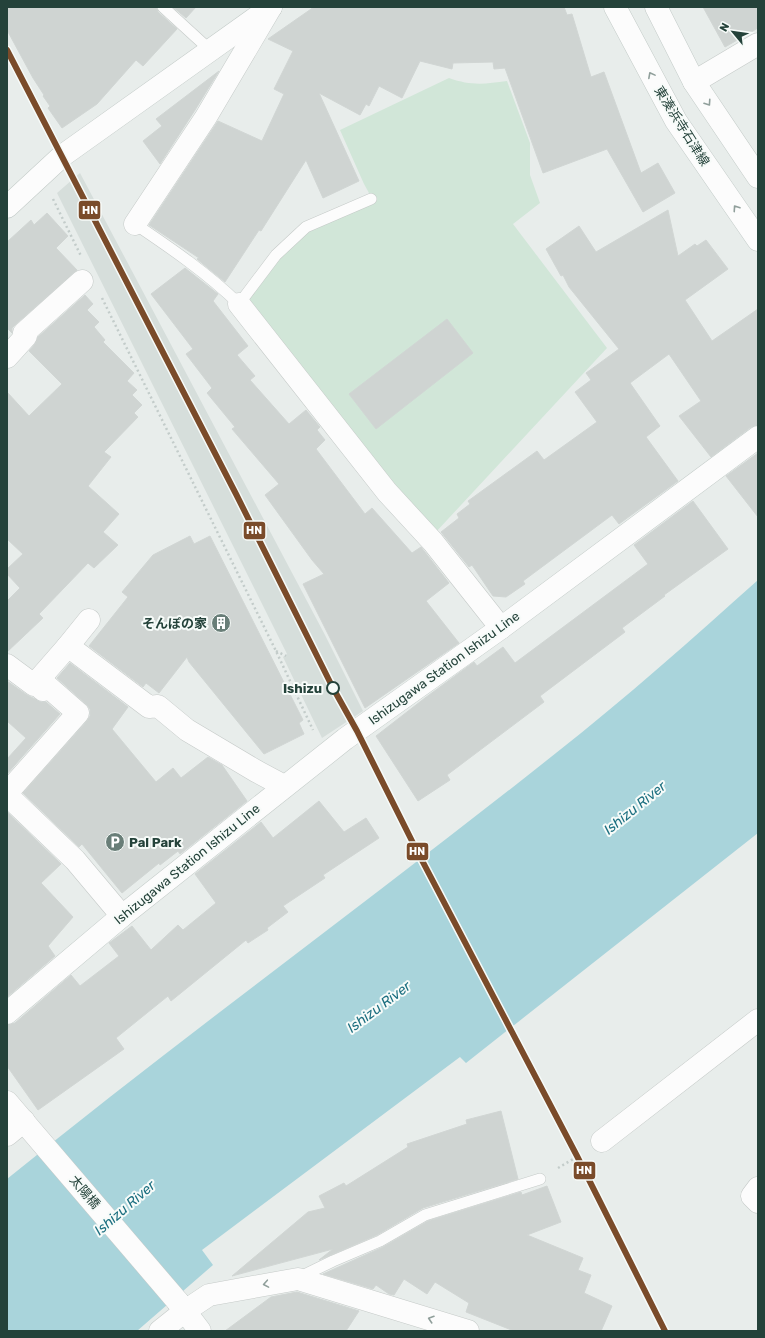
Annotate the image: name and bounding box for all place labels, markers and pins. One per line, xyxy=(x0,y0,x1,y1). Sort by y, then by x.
building icon: そんぽの家 xyxy=(210,612,232,634)
place label: そんぽの家 xyxy=(142,616,207,631)
place label: Ishizu xyxy=(283,681,322,696)
marker: Ishizu xyxy=(326,681,340,695)
parking icon: Pal Park xyxy=(104,831,126,853)
place label: Pal Park xyxy=(129,835,182,850)

